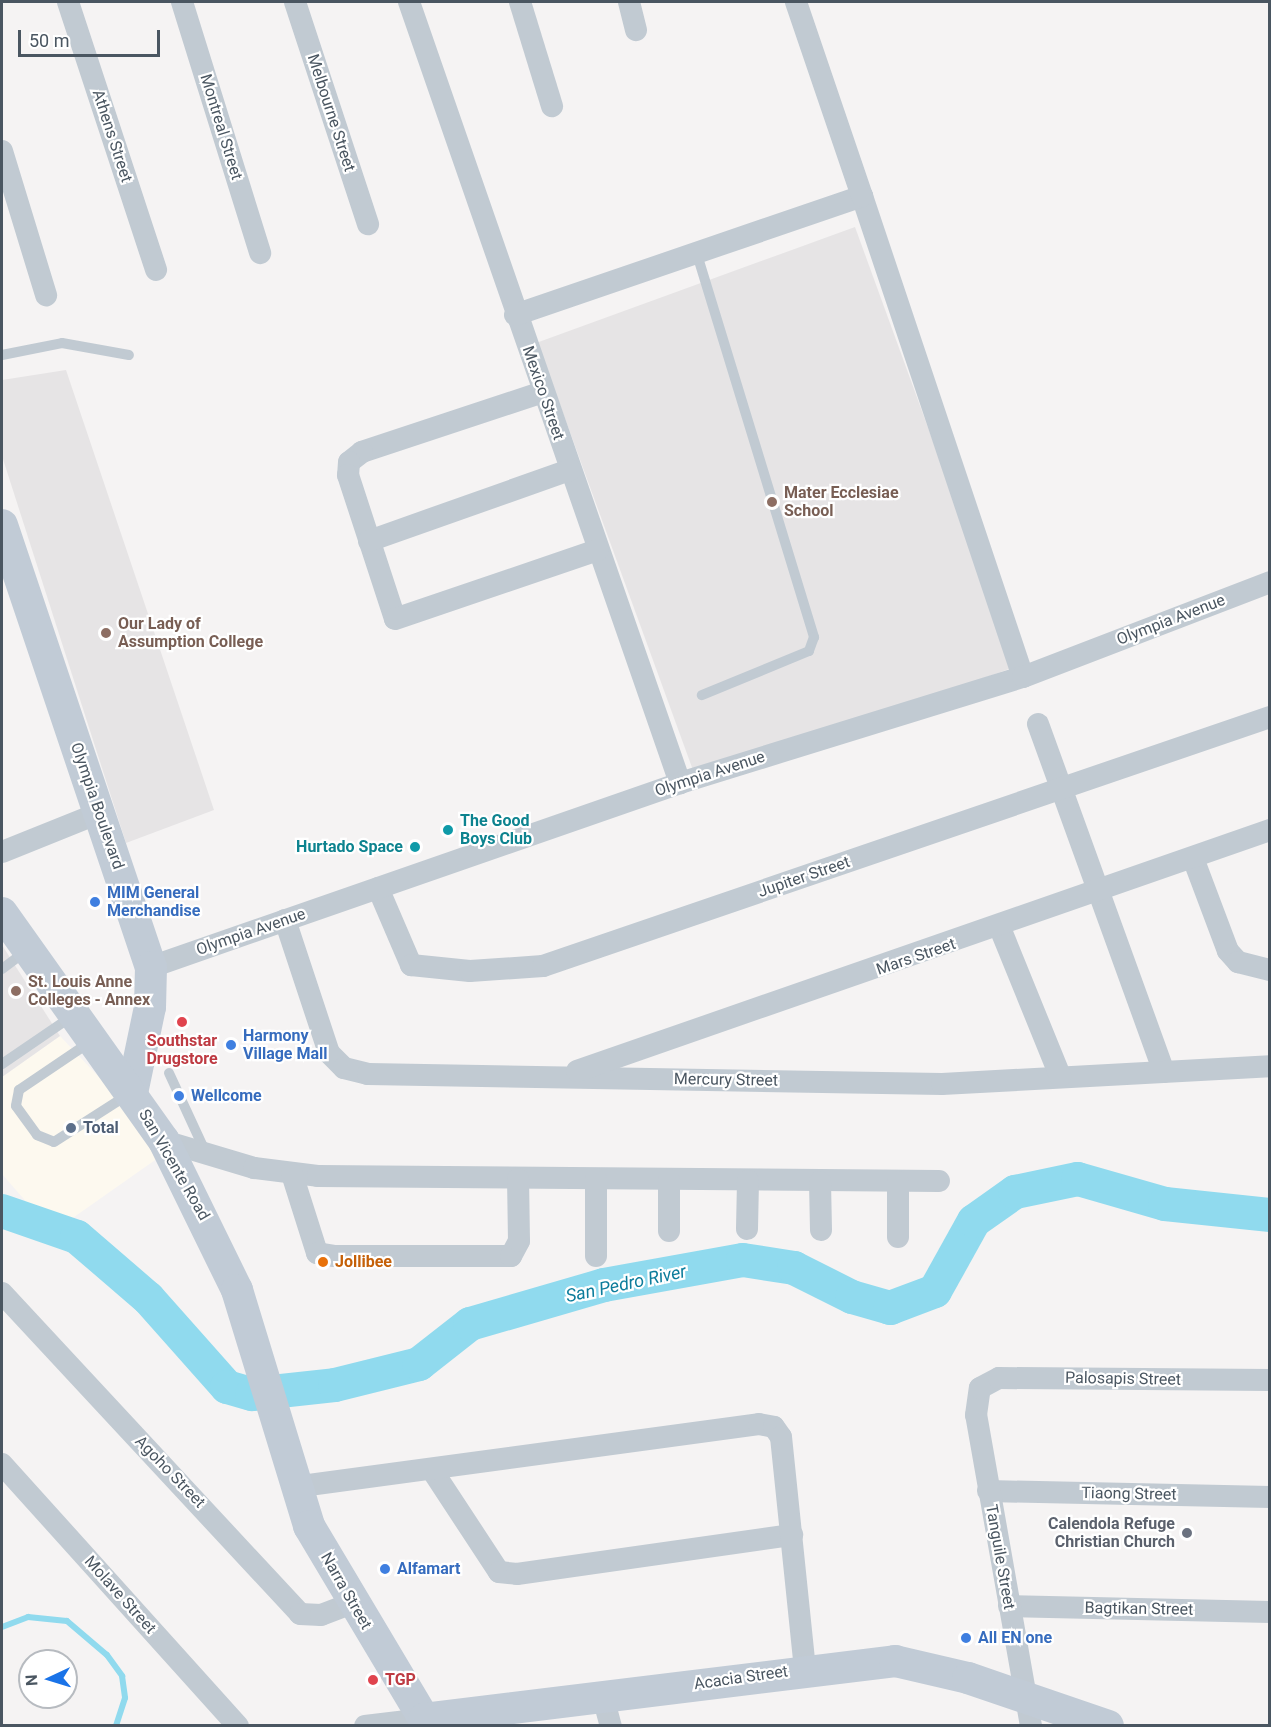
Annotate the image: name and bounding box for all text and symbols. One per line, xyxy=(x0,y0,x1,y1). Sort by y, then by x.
scale bar xyxy=(21,18,164,56)
text: 50 m xyxy=(29,30,69,51)
street label: Melbourne Street xyxy=(303,52,359,174)
street label: Montreal Street xyxy=(196,72,246,182)
street label: Athens Street xyxy=(88,87,136,185)
street label: Mexico Street xyxy=(518,344,568,442)
place label: Mater Ecclesiae School xyxy=(784,483,899,521)
marker: Mater Ecclesiae School xyxy=(765,495,779,509)
street label: Olympia Avenue xyxy=(1114,591,1228,649)
place label: Our Lady of Assumption College xyxy=(118,614,263,652)
marker: Our Lady of Assumption College xyxy=(99,626,113,640)
street label: Olympia Boulevard xyxy=(66,740,128,872)
street label: Olympia Avenue xyxy=(653,747,767,801)
place label: The Good Boys Club xyxy=(460,811,532,849)
marker: The Good Boys Club xyxy=(441,823,455,837)
place label: Hurtado Space xyxy=(296,837,403,857)
marker: Hurtado Space xyxy=(408,840,422,854)
street label: Jupiter Street xyxy=(756,852,852,902)
place label: MIM General Merchandise xyxy=(107,883,200,921)
marker: MIM General Merchandise xyxy=(88,895,102,909)
street label: Olympia Avenue xyxy=(194,904,308,960)
street label: Mars Street xyxy=(874,934,958,980)
place label: St. Louis Anne Colleges - Annex xyxy=(28,972,150,1010)
marker: St. Louis Anne Colleges - Annex xyxy=(9,984,23,998)
marker: Southstar Drugstore xyxy=(175,1015,189,1029)
place label: Harmony Village Mall xyxy=(243,1026,328,1064)
place label: Southstar Drugstore xyxy=(146,1031,218,1069)
marker: Harmony Village Mall xyxy=(224,1038,238,1052)
street label: Mercury Street xyxy=(674,1069,778,1091)
place label: Wellcome xyxy=(191,1086,262,1106)
marker: Wellcome xyxy=(172,1089,186,1103)
street label: San Vicente Road xyxy=(134,1106,214,1224)
place label: Total xyxy=(83,1118,119,1138)
marker: Total xyxy=(64,1121,78,1135)
place label: Jollibee xyxy=(335,1252,392,1272)
marker: Jollibee xyxy=(316,1255,330,1269)
water label: San Pedro River xyxy=(564,1261,688,1307)
street label: Palosapis Street xyxy=(1065,1368,1181,1390)
street label: Agoho Street xyxy=(131,1432,209,1512)
street label: Tiaong Street xyxy=(1081,1484,1177,1504)
street label: Tanguile Street xyxy=(981,1503,1019,1611)
place label: Calendola Refuge Christian Church xyxy=(1048,1514,1175,1552)
marker: Calendola Refuge Christian Church xyxy=(1180,1526,1194,1540)
street label: Narra Street xyxy=(316,1549,376,1633)
street label: Molave Street xyxy=(80,1552,160,1638)
place label: Alfamart xyxy=(397,1559,460,1579)
marker: Alfamart xyxy=(378,1562,392,1576)
street label: Bagtikan Street xyxy=(1085,1598,1193,1620)
place label: All EN one xyxy=(978,1628,1052,1648)
marker: All EN one xyxy=(959,1631,973,1645)
north arrow xyxy=(18,1649,78,1709)
street label: Acacia Street xyxy=(693,1662,789,1694)
place label: TGP xyxy=(385,1670,416,1690)
marker: TGP xyxy=(366,1673,380,1687)
text: N xyxy=(22,1674,41,1686)

